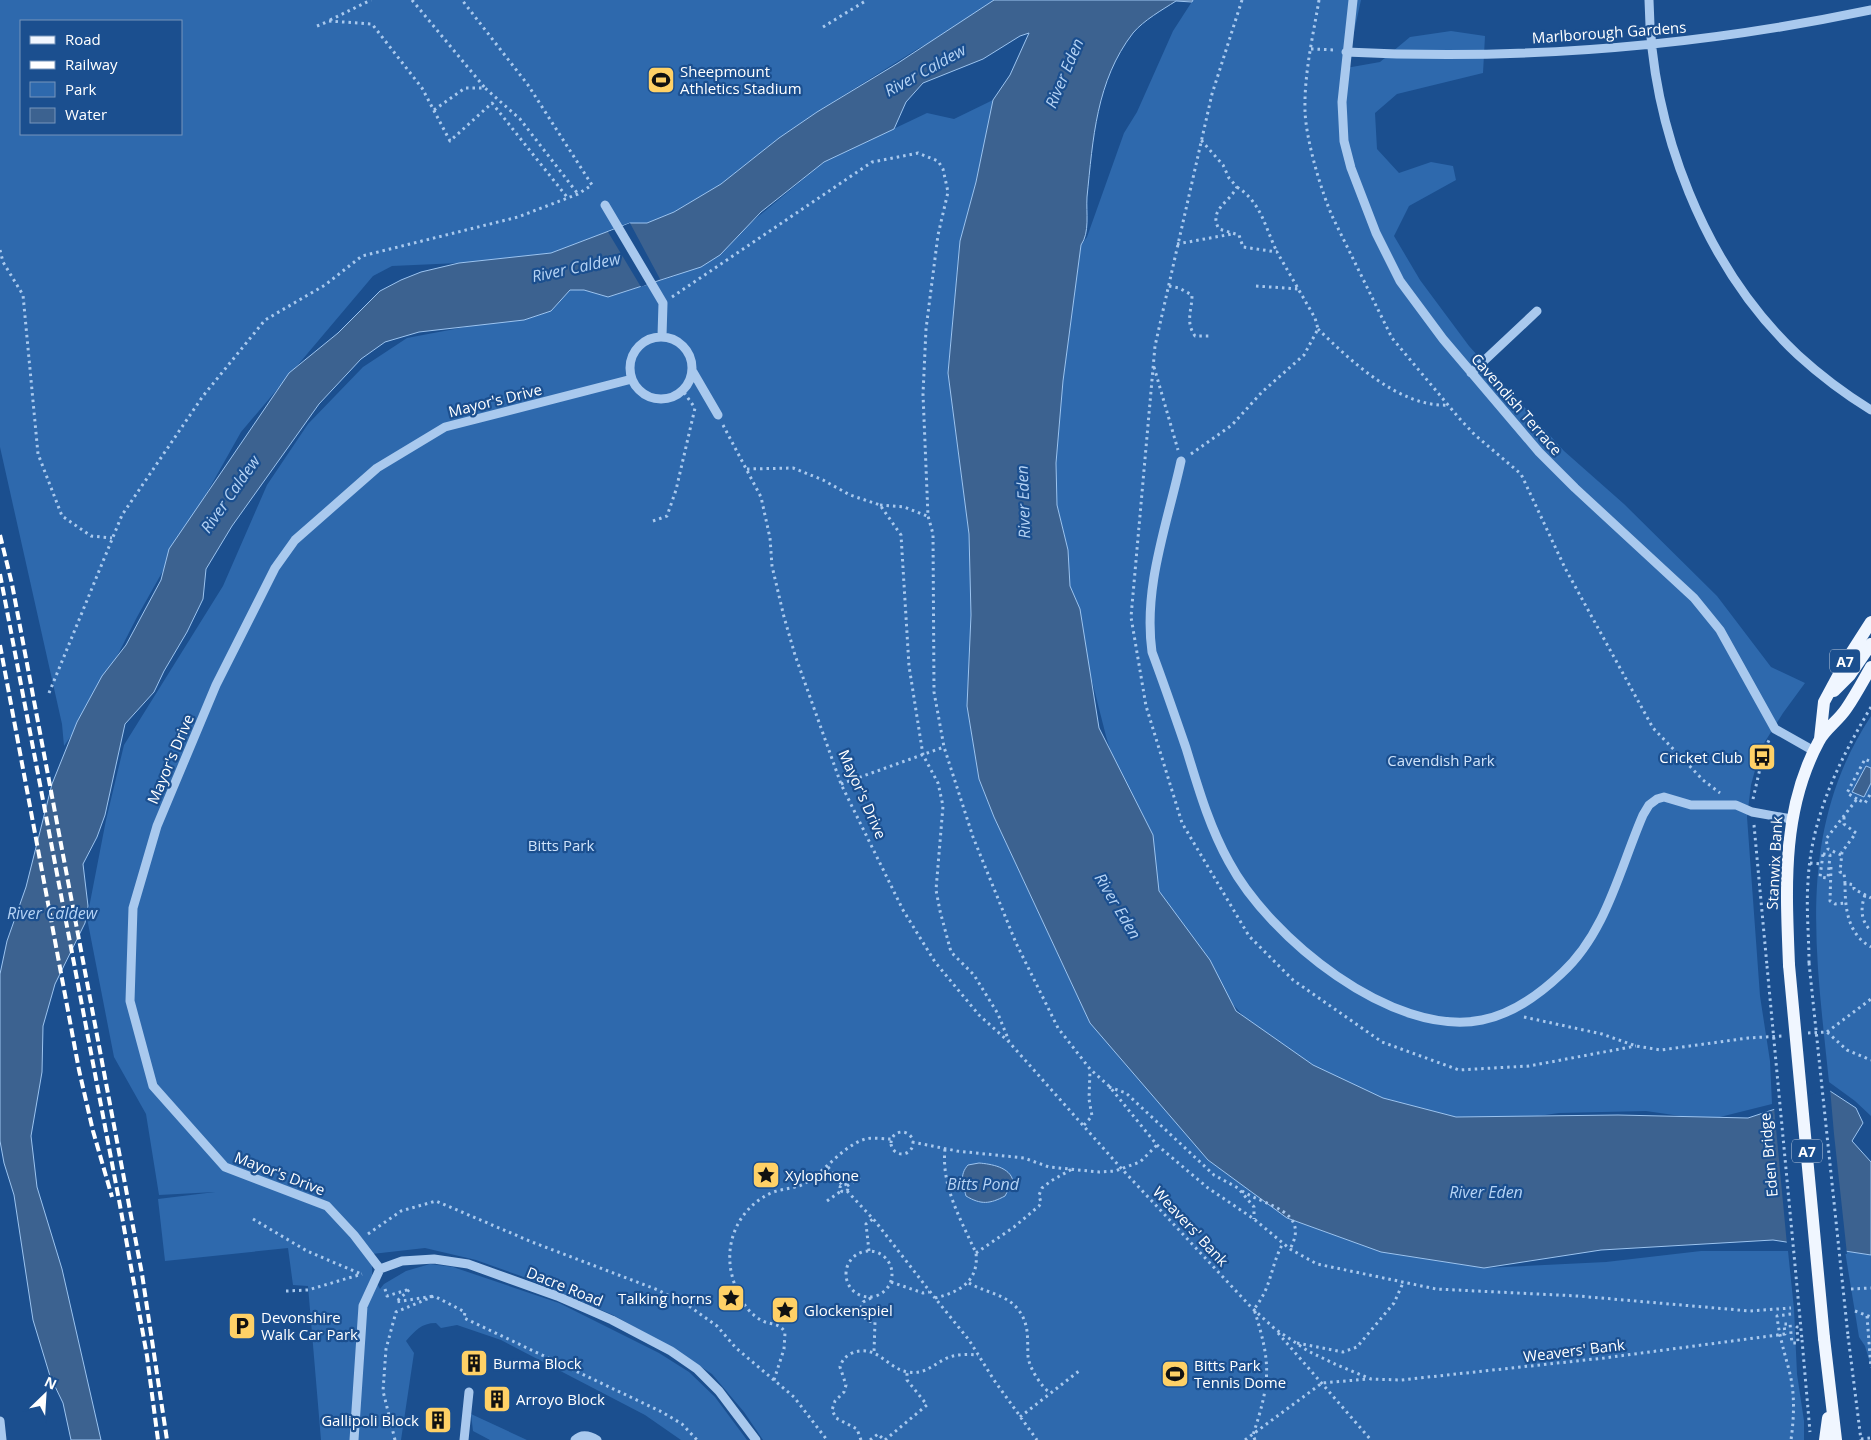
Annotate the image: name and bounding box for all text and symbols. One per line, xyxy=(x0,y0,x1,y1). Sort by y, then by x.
street label: Marlborough Gardens xyxy=(1531,17,1687,47)
legend xyxy=(20,20,182,135)
text: Road xyxy=(65,29,101,49)
water label: River Eden xyxy=(1039,35,1089,111)
water label: River Caldew xyxy=(880,38,971,101)
text: Railway xyxy=(65,54,118,74)
place label: Sheepmount Athletics Stadium xyxy=(680,61,802,98)
sports icon: Sheepmount Athletics Stadium xyxy=(646,65,676,95)
text: Park xyxy=(65,79,96,99)
text: Water xyxy=(65,104,107,124)
water label: River Caldew xyxy=(530,247,624,287)
street label: Cavendish Terrace xyxy=(1467,349,1567,459)
street label: Mayor's Drive xyxy=(446,379,544,421)
water label: River Caldew xyxy=(195,449,266,537)
water label: River Eden xyxy=(1011,465,1035,539)
road number: A7 xyxy=(1830,649,1860,672)
street label: Mayor's Drive xyxy=(142,711,198,807)
bus stop icon: Cricket Club xyxy=(1747,742,1777,772)
street label: Mayor's Drive xyxy=(834,746,892,842)
place label: Cricket Club xyxy=(1659,747,1743,767)
park label: Cavendish Park xyxy=(1387,750,1495,770)
street label: Stanwix Bank xyxy=(1762,816,1786,910)
park label: Bitts Park xyxy=(528,835,594,855)
water label: River Eden xyxy=(1090,869,1146,943)
water label: River Caldew xyxy=(7,902,99,924)
street label: Eden Bridge xyxy=(1754,1112,1782,1198)
road number: A7 xyxy=(1792,1140,1822,1162)
street label: Mayor's Drive xyxy=(232,1147,328,1199)
place icon: Xylophone xyxy=(751,1160,781,1190)
place label: Xylophone xyxy=(785,1165,859,1185)
water label: Bitts Pond xyxy=(947,1173,1020,1195)
water label: River Eden xyxy=(1449,1181,1523,1203)
street label: Weavers' Bank xyxy=(1149,1182,1233,1270)
street label: Dacre Road xyxy=(524,1262,606,1310)
place icon: Talking horns xyxy=(716,1283,746,1313)
place label: Talking horns xyxy=(618,1288,712,1308)
place icon: Glockenspiel xyxy=(770,1295,800,1325)
place label: Glockenspiel xyxy=(804,1300,893,1320)
place label: Devonshire Walk Car Park xyxy=(261,1307,358,1344)
parking icon: Devonshire Walk Car Park xyxy=(227,1311,257,1341)
street label: Weavers' Bank xyxy=(1522,1334,1626,1366)
building icon: Burma Block xyxy=(459,1348,489,1378)
place label: Burma Block xyxy=(493,1353,582,1373)
place label: Bitts Park Tennis Dome xyxy=(1194,1355,1286,1392)
sports icon: Bitts Park Tennis Dome xyxy=(1160,1359,1190,1389)
north arrow xyxy=(20,1370,70,1420)
text: N xyxy=(42,1372,60,1394)
building icon: Arroyo Block xyxy=(482,1384,512,1414)
place label: Arroyo Block xyxy=(516,1389,605,1409)
building icon: Gallipoli Block xyxy=(423,1405,453,1435)
place label: Gallipoli Block xyxy=(321,1410,419,1430)

